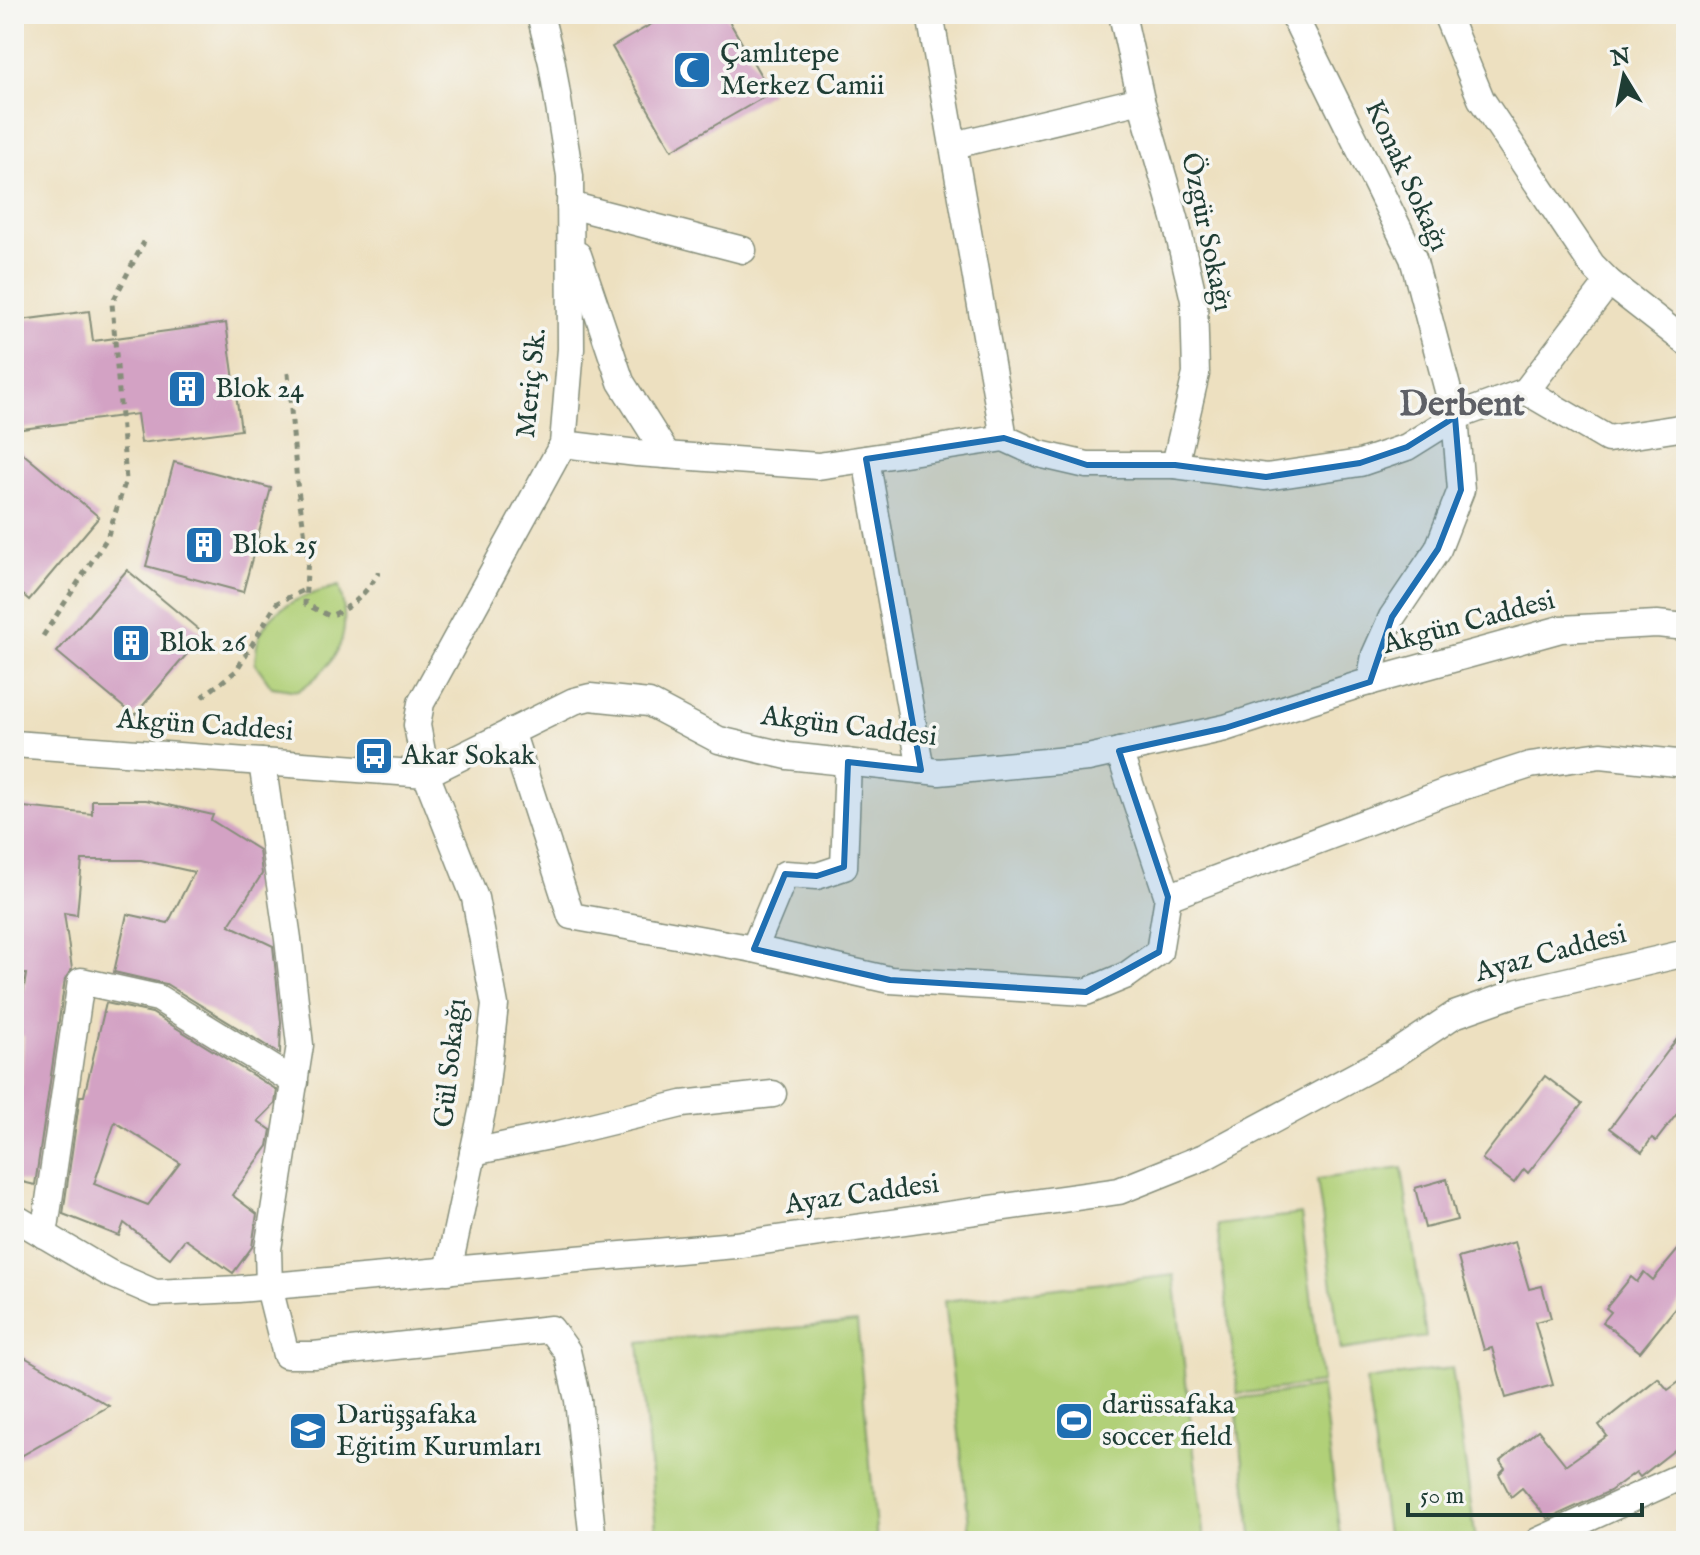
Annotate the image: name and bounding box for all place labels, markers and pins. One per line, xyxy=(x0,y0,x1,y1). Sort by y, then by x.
place label: Çamlıtepe Merkez Camii xyxy=(720,37,885,104)
mosque icon: Çamlıtepe Merkez Camii xyxy=(671,49,713,91)
building icon: Blok 24 xyxy=(166,368,208,410)
place label: Blok 24 xyxy=(215,372,304,407)
building icon: Blok 25 xyxy=(183,524,225,566)
place label: Blok 25 xyxy=(232,528,317,563)
building icon: Blok 26 xyxy=(110,622,152,664)
place label: Blok 26 xyxy=(159,626,247,661)
bus stop icon: Akar Sokak xyxy=(353,735,395,777)
place label: Akar Sokak xyxy=(401,739,537,774)
place label: darüssafaka soccer field xyxy=(1102,1388,1236,1455)
place label: Darüşşafaka Eğitim Kurumları xyxy=(336,1398,541,1465)
sports icon: darüssafaka soccer field xyxy=(1053,1400,1095,1442)
school or university icon: Darüşşafaka Eğitim Kurumları xyxy=(287,1410,329,1452)

